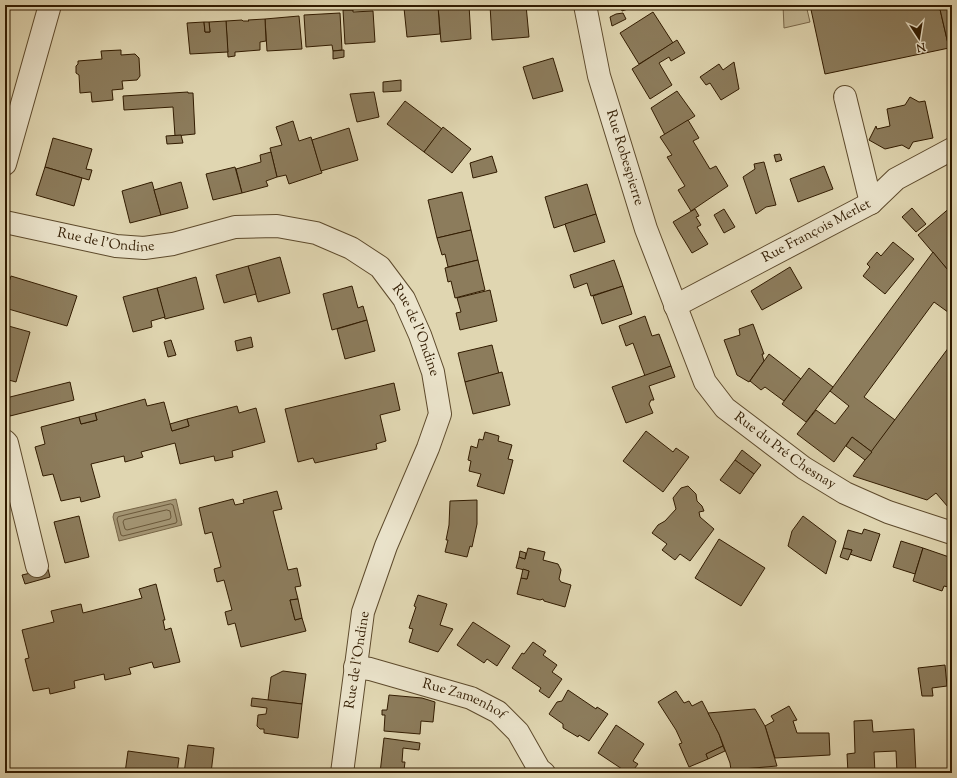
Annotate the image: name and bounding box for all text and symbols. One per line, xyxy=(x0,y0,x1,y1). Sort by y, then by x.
north arrow xyxy=(899,18,939,58)
text: N xyxy=(915,38,928,56)
street label: Rue Robespierre xyxy=(600,107,648,208)
street label: Rue François Merlet xyxy=(759,195,875,268)
street label: Rue de l'Ondine xyxy=(55,224,156,258)
street label: Rue de l'Ondine xyxy=(386,280,444,378)
street label: Rue du Pré Chesnay xyxy=(729,408,839,495)
street label: Rue de l'Ondine xyxy=(340,610,376,710)
street label: Rue Zamenhof xyxy=(420,674,511,725)

